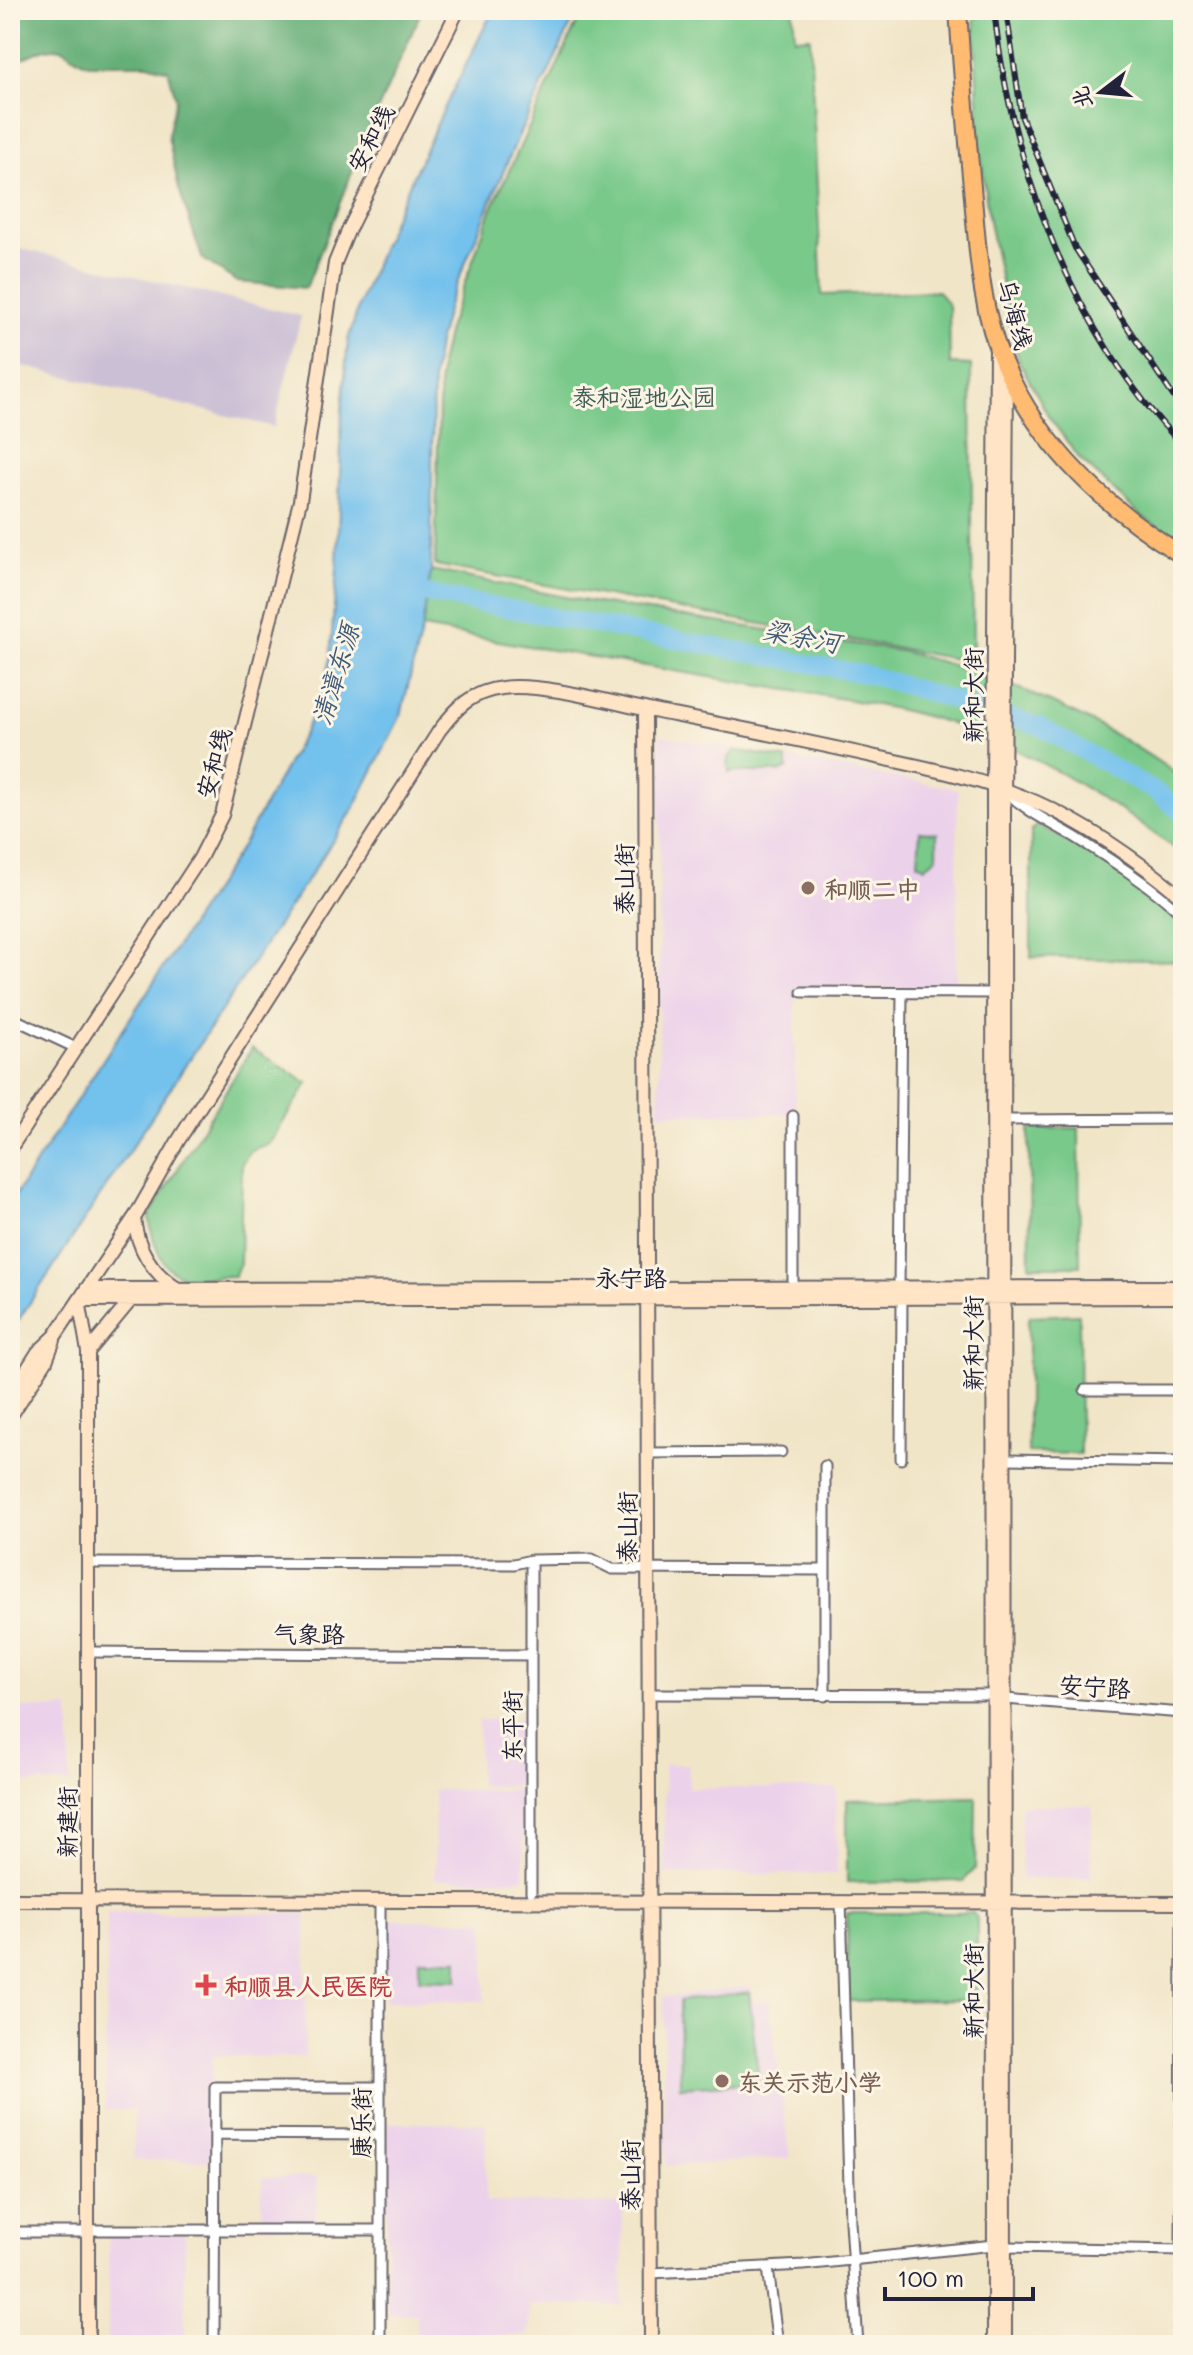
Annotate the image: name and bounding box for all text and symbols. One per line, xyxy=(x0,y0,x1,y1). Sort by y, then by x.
north arrow xyxy=(1061,52,1141,132)
text: 北 xyxy=(1064,83,1098,112)
street label: 安和线 xyxy=(340,99,400,177)
street label: 乌海线 xyxy=(992,275,1040,353)
park label: 泰和湿地公园 xyxy=(572,381,716,412)
water label: 梁余河 xyxy=(761,612,847,660)
water label: 清漳东源 xyxy=(304,616,367,729)
street label: 新和大街 xyxy=(957,647,988,743)
street label: 安和线 xyxy=(189,724,237,802)
street label: 泰山街 xyxy=(608,843,639,915)
place label: 和顺二中 xyxy=(824,873,920,904)
marker: 和顺二中 xyxy=(799,879,817,897)
street label: 永宁路 xyxy=(595,1262,667,1293)
street label: 新和大街 xyxy=(957,1295,988,1391)
street label: 泰山街 xyxy=(611,1491,642,1563)
street label: 气象路 xyxy=(273,1618,345,1649)
street label: 安宁路 xyxy=(1058,1668,1132,1704)
street label: 东平街 xyxy=(496,1690,527,1762)
street label: 新建街 xyxy=(51,1786,82,1858)
street label: 新和大街 xyxy=(957,1943,988,2039)
place label: 和顺县人民医院 xyxy=(224,1970,392,2001)
marker: 和顺县人民医院 xyxy=(195,1974,217,1996)
place label: 东关示范小学 xyxy=(738,2066,882,2097)
marker: 东关示范小学 xyxy=(713,2072,731,2090)
street label: 康乐街 xyxy=(345,2087,376,2159)
street label: 泰山街 xyxy=(614,2139,645,2211)
scale bar xyxy=(885,2251,1033,2301)
text: 100 m xyxy=(897,2262,964,2293)

